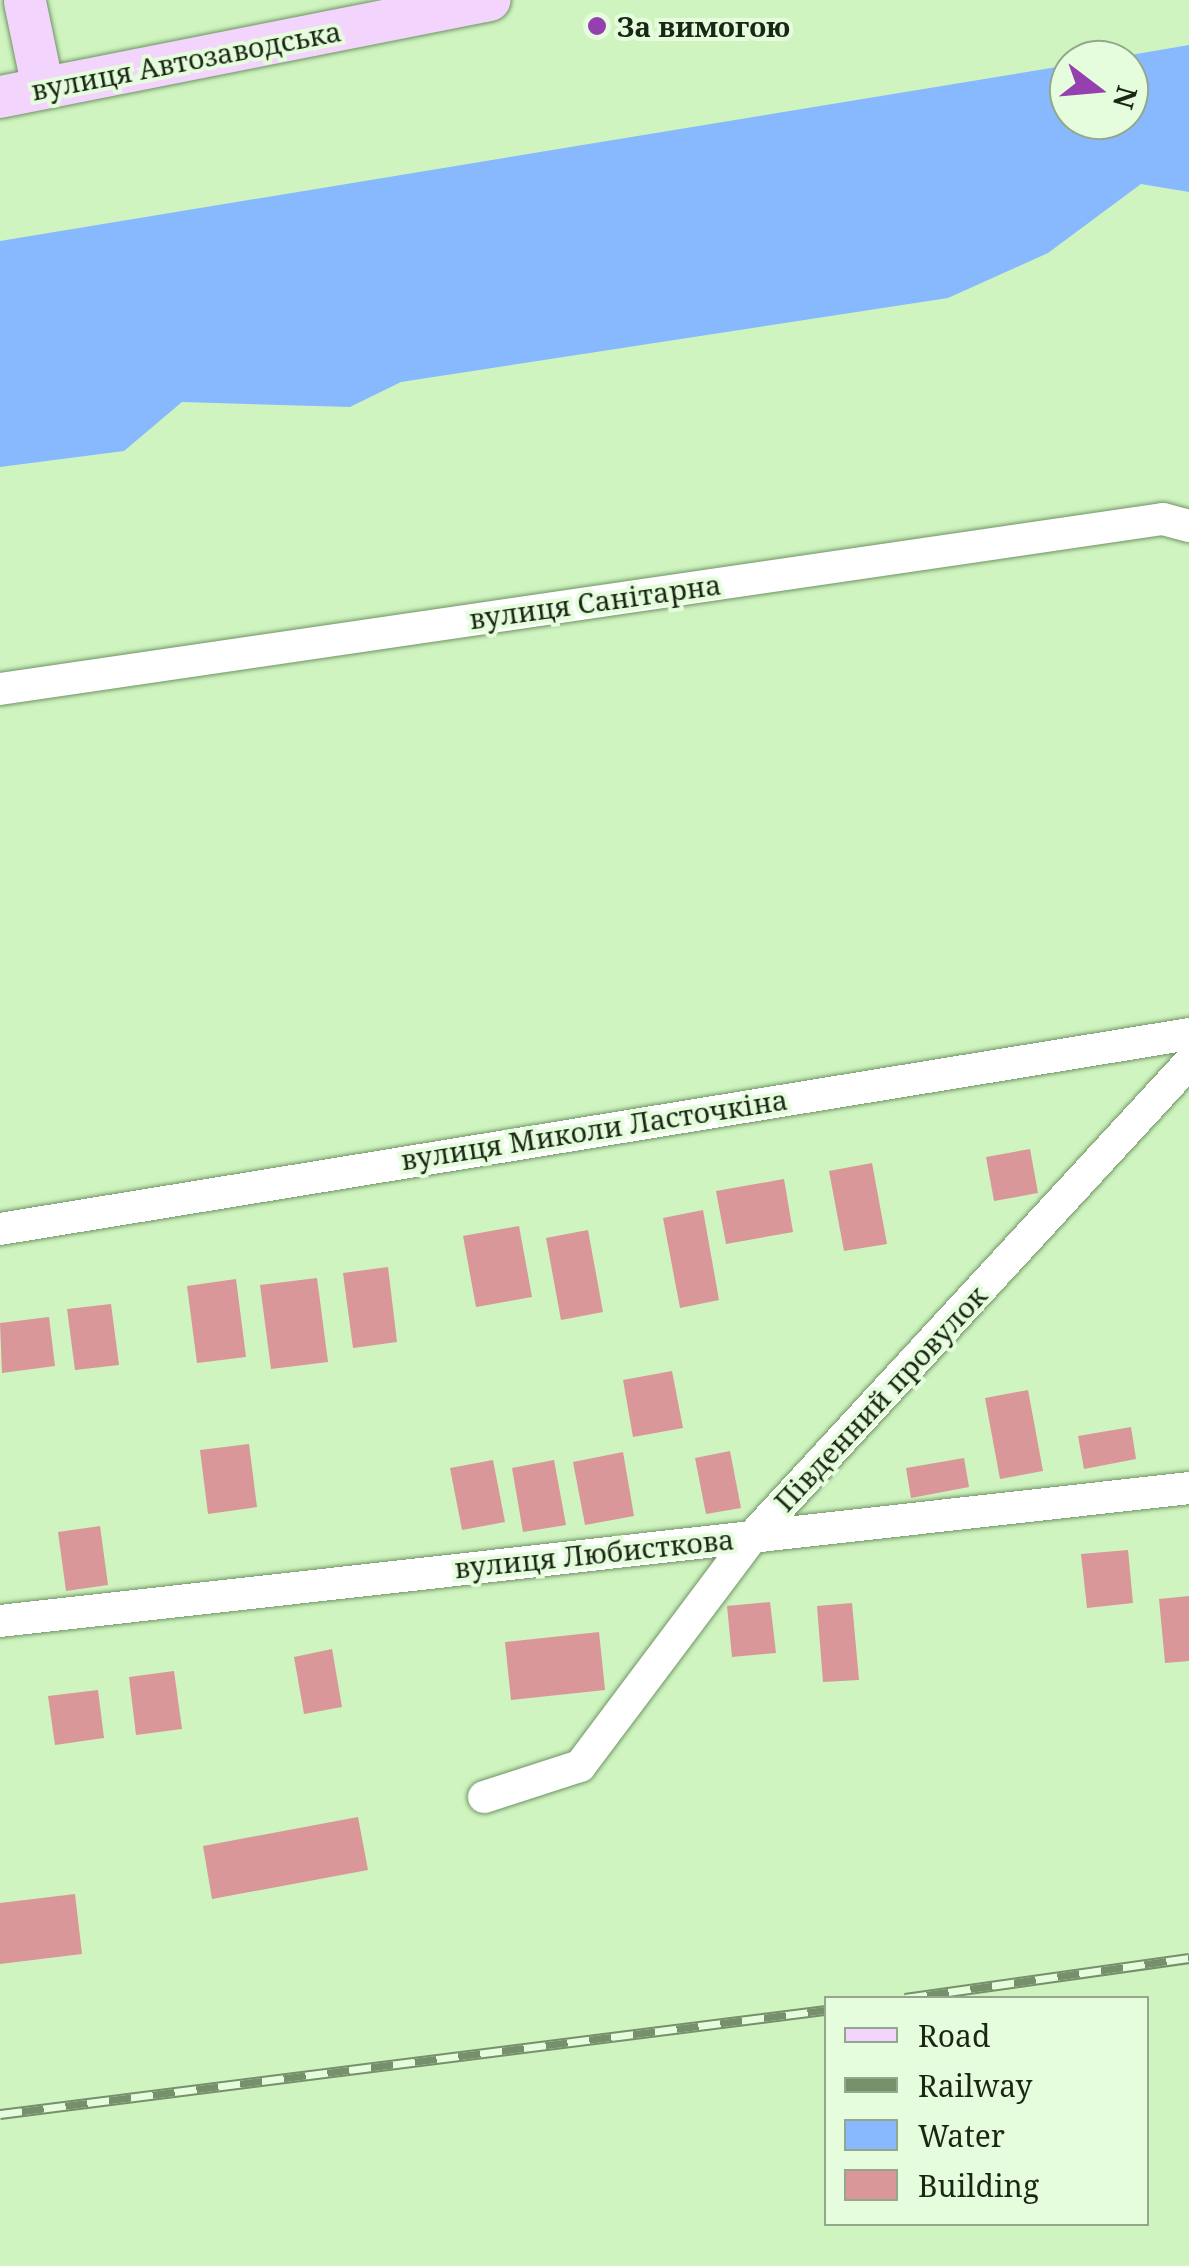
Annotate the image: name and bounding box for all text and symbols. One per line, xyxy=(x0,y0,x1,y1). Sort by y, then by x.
place label: За вимогою xyxy=(617,9,790,43)
street label: вулиця Автозаводська xyxy=(28,13,344,107)
marker: За вимогою xyxy=(586,15,608,37)
north arrow xyxy=(1049,40,1149,140)
text: N xyxy=(1105,82,1147,114)
street label: вулиця Санітарна xyxy=(467,567,723,635)
street label: вулиця Миколи Ласточкіна xyxy=(398,1082,790,1176)
street label: Південний провулок xyxy=(767,1278,993,1518)
street label: вулиця Любисткова xyxy=(453,1522,735,1584)
legend xyxy=(824,1996,1149,2226)
text: Road xyxy=(918,2015,990,2056)
text: Railway xyxy=(918,2065,1033,2106)
text: Water xyxy=(918,2115,1005,2156)
text: Building xyxy=(918,2165,1039,2206)

